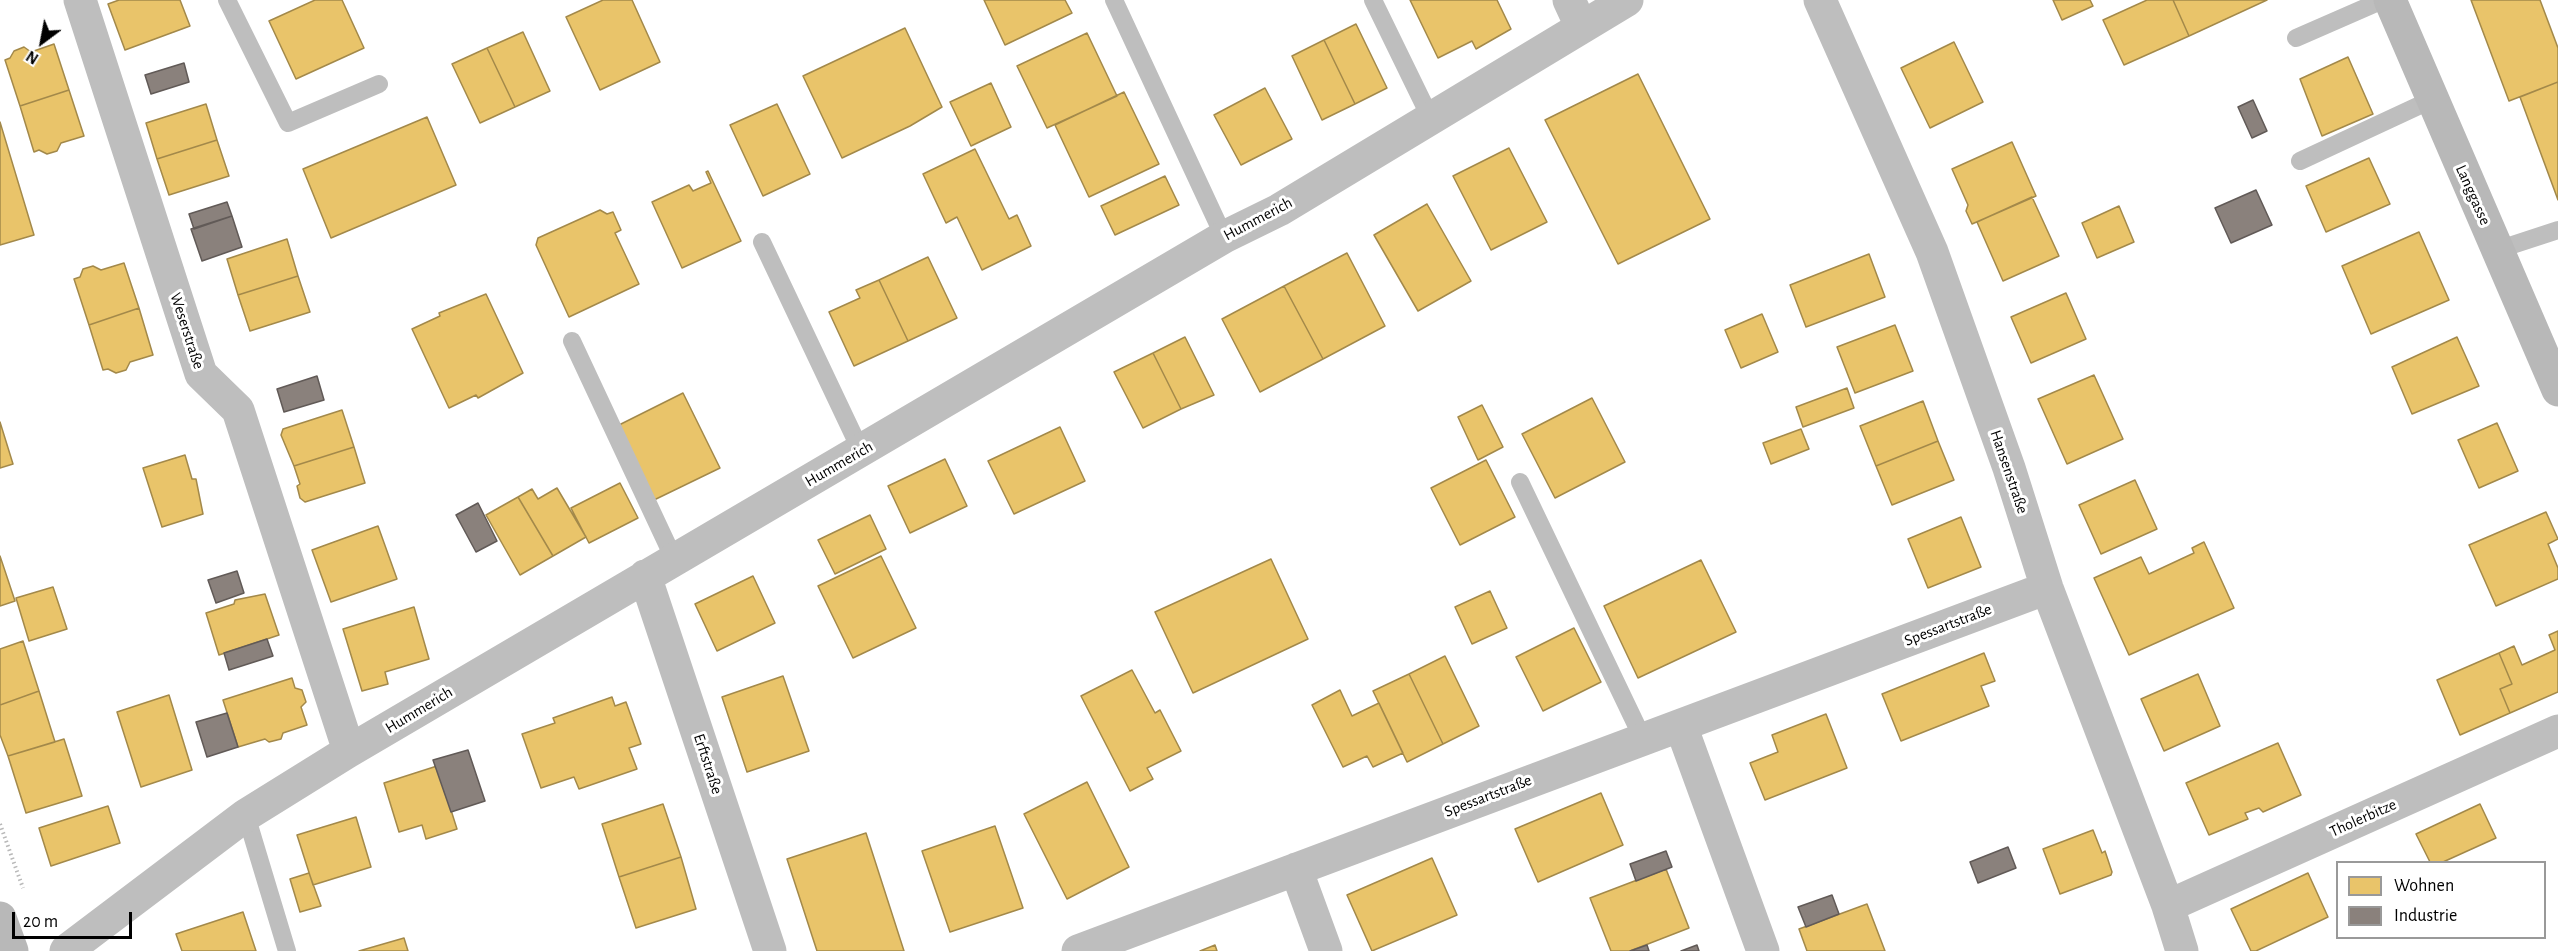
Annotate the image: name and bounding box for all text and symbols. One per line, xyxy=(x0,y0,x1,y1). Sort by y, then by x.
north arrow xyxy=(12,12,72,72)
text: N xyxy=(24,48,41,67)
street label: Langgasse xyxy=(2451,162,2495,228)
street label: Hummerich xyxy=(1220,193,1296,245)
street label: Weserstraße xyxy=(166,290,208,372)
street label: Hansenstraße xyxy=(1986,428,2032,516)
street label: Hummerich xyxy=(802,437,876,491)
street label: Spessartstraße xyxy=(1902,600,1994,650)
street label: Hummerich xyxy=(382,682,456,738)
street label: Erftstraße xyxy=(689,731,727,797)
street label: Spessartstraße xyxy=(1442,771,1534,821)
street label: Tholerbitze xyxy=(2327,795,2399,841)
legend xyxy=(2336,861,2546,939)
text: Wohnen xyxy=(2394,877,2454,895)
scale bar xyxy=(15,900,135,938)
text: Industrie xyxy=(2394,907,2457,925)
text: 20 m xyxy=(23,913,58,931)

